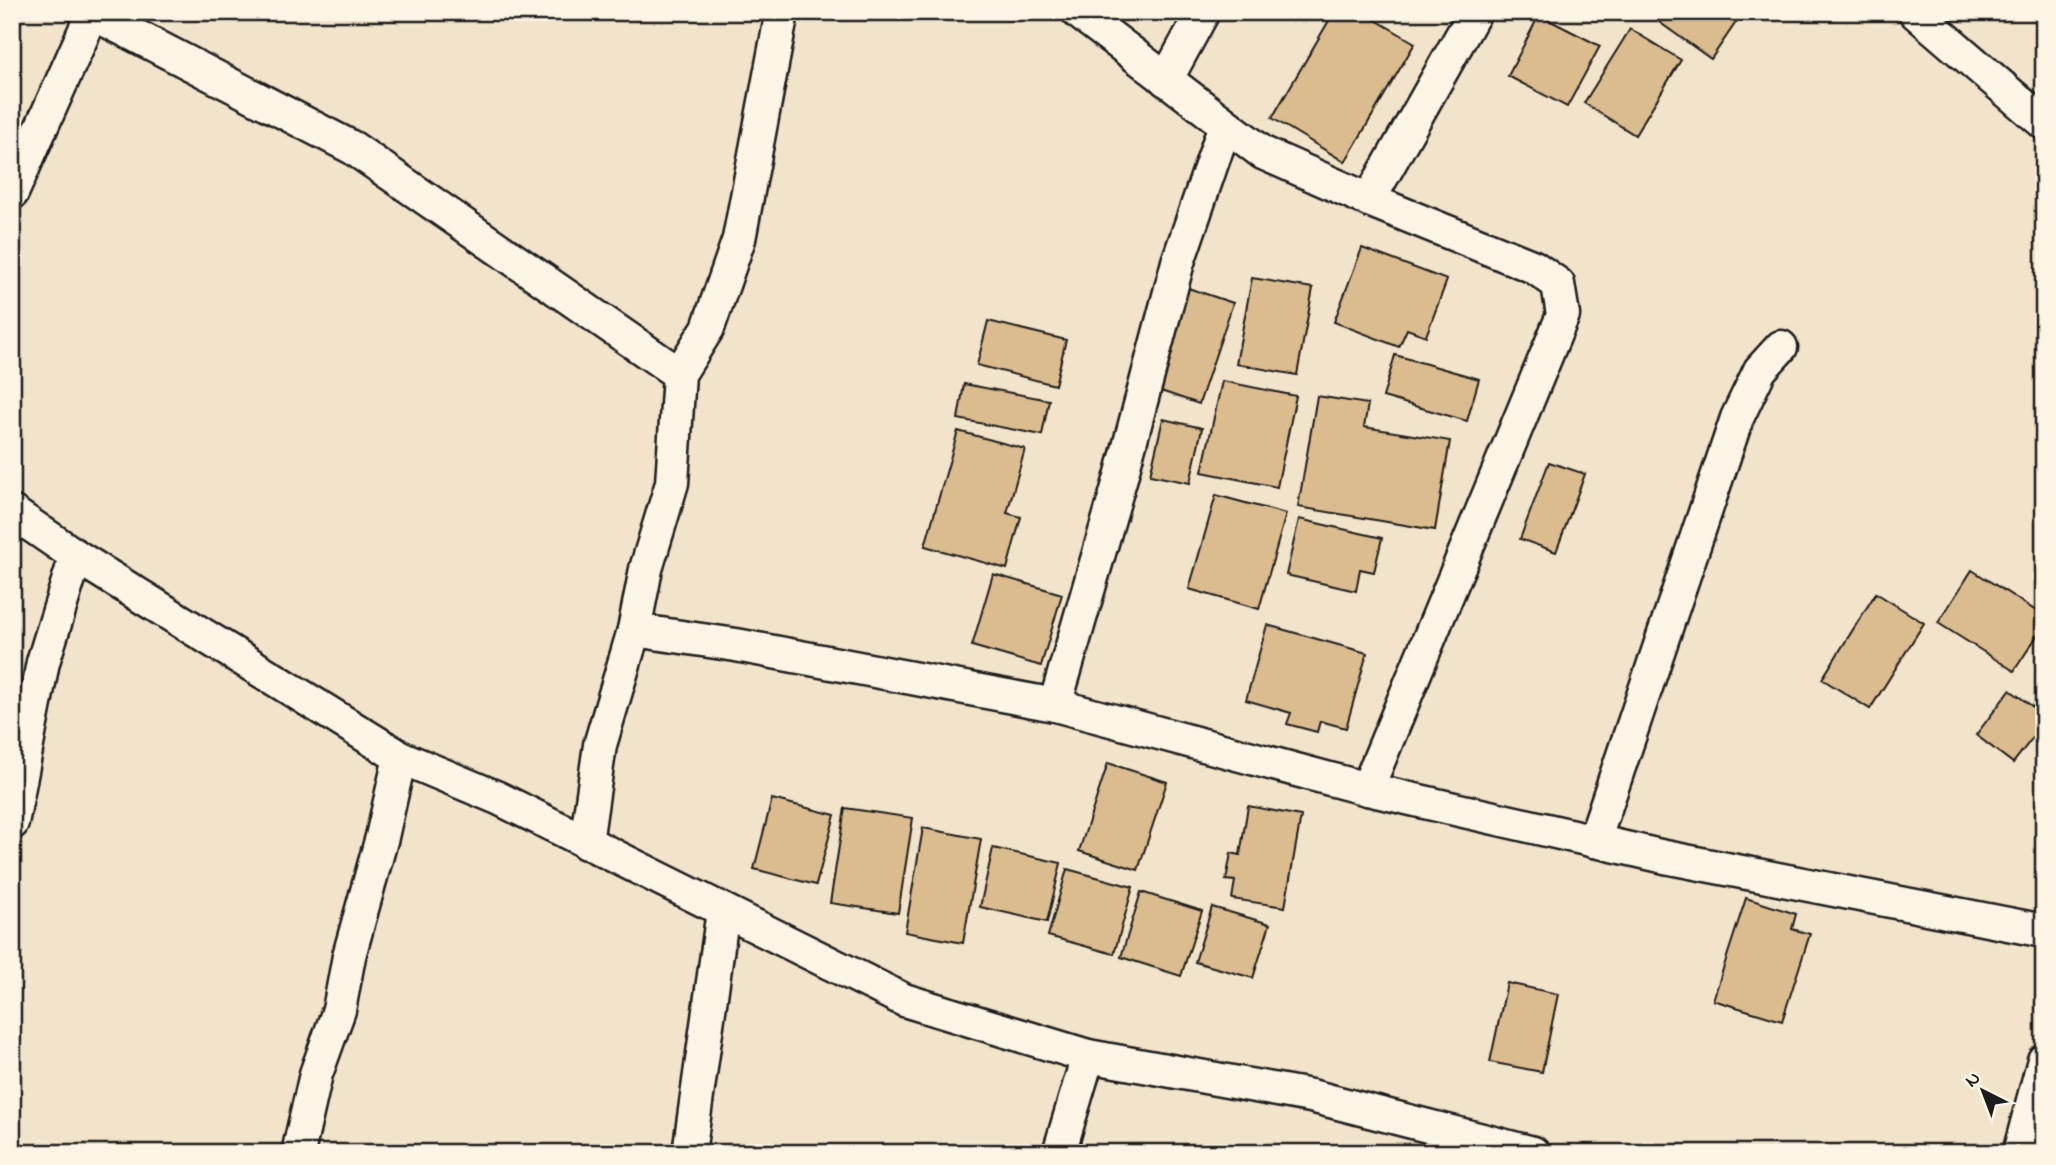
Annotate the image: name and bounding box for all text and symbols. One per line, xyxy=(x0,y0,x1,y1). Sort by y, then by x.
north arrow xyxy=(1948,1056,2018,1126)
text: N xyxy=(1959,1066,1987,1095)

